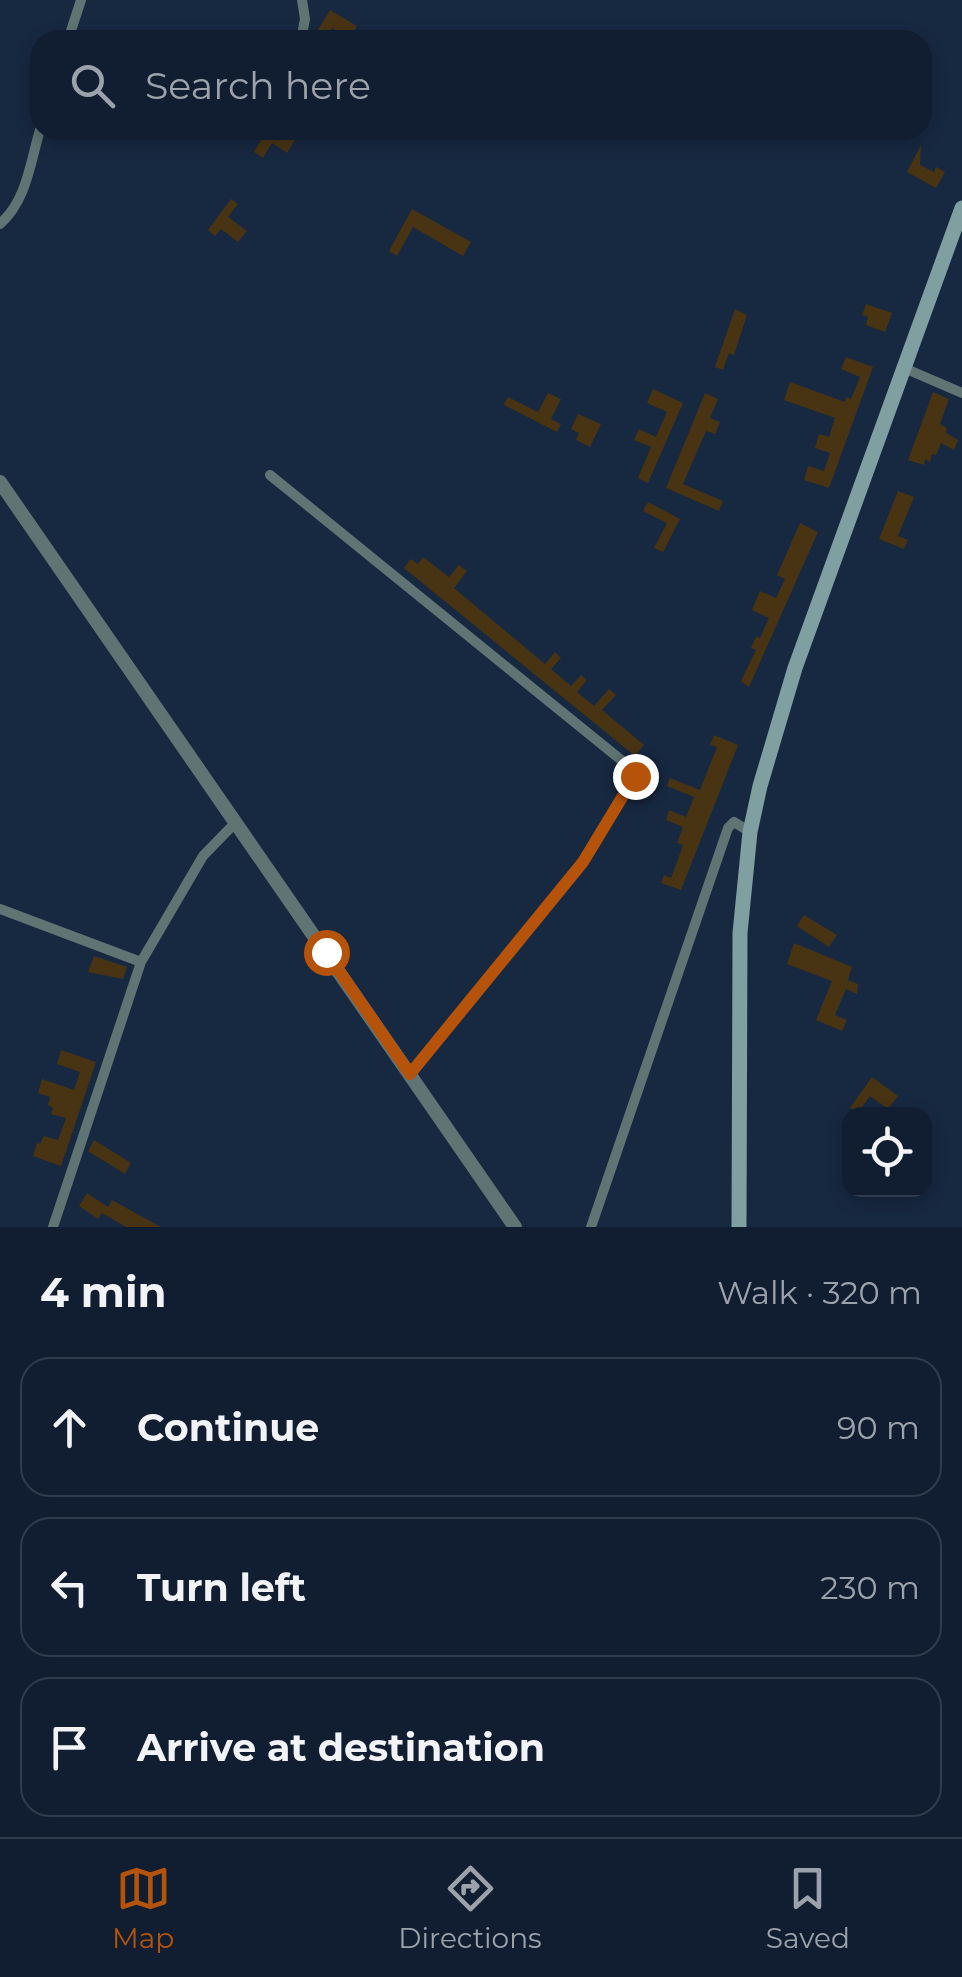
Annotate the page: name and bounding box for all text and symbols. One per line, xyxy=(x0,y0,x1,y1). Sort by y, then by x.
search box xyxy=(30,30,932,140)
icon: search xyxy=(65,58,120,113)
text: Search here xyxy=(145,62,371,109)
route end xyxy=(613,754,659,800)
route start xyxy=(304,930,350,976)
map controls xyxy=(842,1107,932,1197)
button: locate xyxy=(842,1107,932,1197)
text: 4 min xyxy=(40,1266,167,1318)
text: Walk · 320 m xyxy=(717,1273,922,1312)
icon: ahead xyxy=(42,1400,97,1455)
text: Continue xyxy=(137,1404,319,1451)
text: 90 m xyxy=(837,1408,920,1447)
icon: left xyxy=(42,1560,97,1615)
text: Turn left xyxy=(137,1564,306,1611)
text: 230 m xyxy=(820,1568,920,1607)
icon: arrive xyxy=(42,1720,97,1775)
text: Arrive at destination xyxy=(137,1724,545,1771)
tab: Map xyxy=(112,1861,174,1955)
tab: Directions xyxy=(398,1861,542,1955)
tab: Saved xyxy=(766,1861,850,1955)

